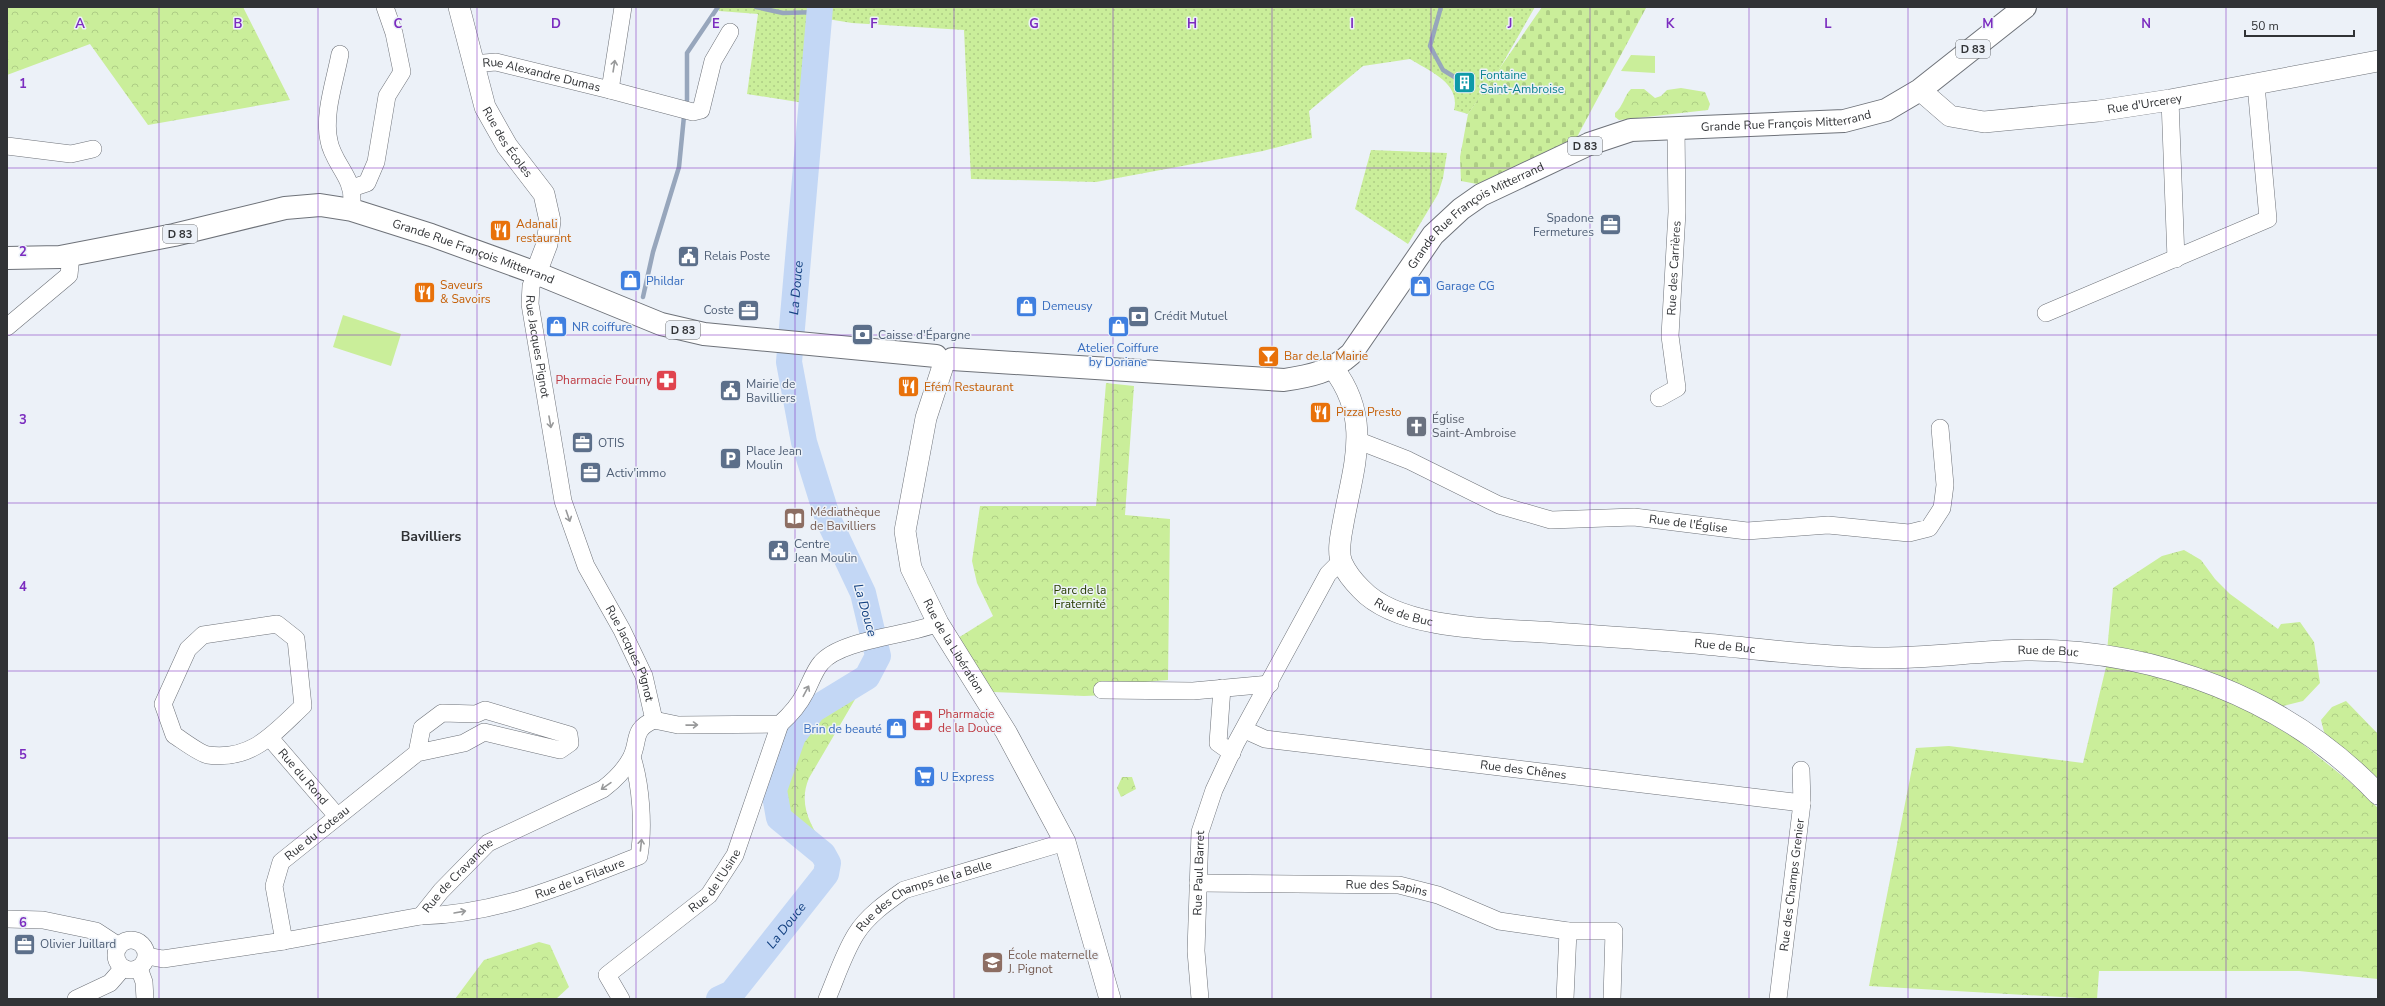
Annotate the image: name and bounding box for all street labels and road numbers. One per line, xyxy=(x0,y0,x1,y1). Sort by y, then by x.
road number: D 83 xyxy=(1956,40,1990,58)
street label: Rue Alexandre Dumas xyxy=(482,54,602,95)
street label: Rue d'Urcerey xyxy=(2106,90,2184,117)
street label: Rue des Écoles xyxy=(479,104,536,181)
street label: Grande Rue François Mitterrand xyxy=(1701,106,1873,135)
road number: D 83 xyxy=(1568,137,1602,155)
street label: Grande Rue François Mitterrand xyxy=(1404,158,1546,272)
street label: Grande Rue François Mitterrand xyxy=(390,215,557,288)
street label: Rue des Carrières xyxy=(1663,220,1685,316)
road number: D 83 xyxy=(163,225,197,243)
street label: Rue Jacques Pignot xyxy=(522,295,554,400)
road number: D 83 xyxy=(666,321,700,339)
street label: Rue de l'Église xyxy=(1648,511,1729,537)
street label: Rue de Buc xyxy=(1371,594,1435,630)
street label: Rue de la Libération xyxy=(919,596,988,696)
street label: Rue Jacques Pignot xyxy=(602,602,658,704)
street label: Rue de Buc xyxy=(1694,635,1756,657)
street label: Rue de Buc xyxy=(2017,642,2080,660)
street label: Rue du Rond xyxy=(275,745,332,808)
street label: Rue des Chênes xyxy=(1479,757,1568,783)
street label: Rue du Coteau xyxy=(281,802,353,864)
street label: Rue des Champs Grenier xyxy=(1776,817,1808,952)
street label: Rue Paul Barret xyxy=(1189,830,1208,916)
street label: Rue de Cravanche xyxy=(419,834,495,916)
street label: Rue de l'Usine xyxy=(685,847,744,916)
street label: Rue de la Filature xyxy=(533,854,627,902)
street label: Rue des Champs de la Belle xyxy=(852,856,993,935)
street label: Rue des Sapins xyxy=(1346,876,1430,900)

